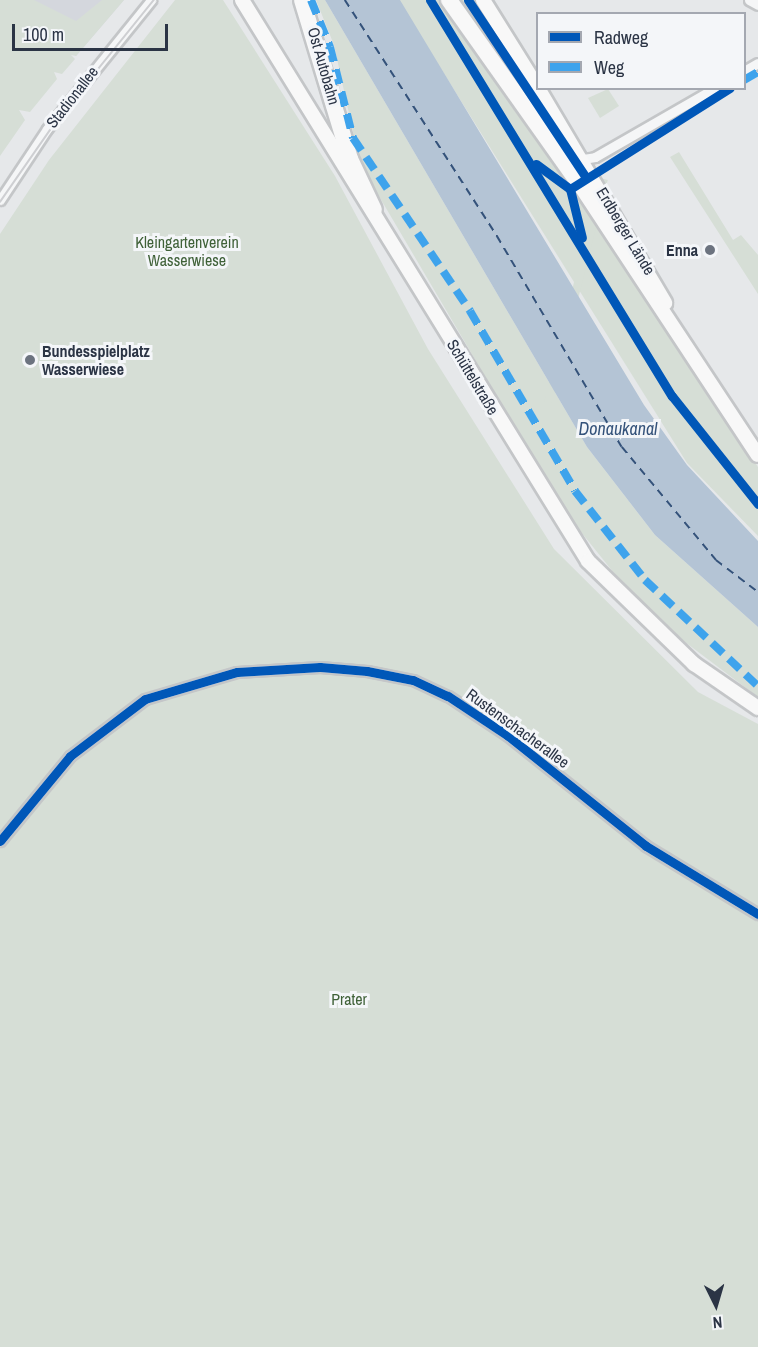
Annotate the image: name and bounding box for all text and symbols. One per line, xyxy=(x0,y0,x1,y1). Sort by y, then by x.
scale bar xyxy=(15,12,171,50)
legend xyxy=(536,12,746,90)
text: 100 m xyxy=(23,22,64,47)
street label: Ost Autobahn xyxy=(304,25,344,107)
text: Radweg xyxy=(594,25,648,50)
text: Weg xyxy=(594,55,624,80)
street label: Stadionallee xyxy=(42,62,102,132)
street label: Erdberger Lände xyxy=(592,184,660,278)
park label: Kleingartenverein Wasserwiese xyxy=(135,232,239,270)
place label: Enna xyxy=(666,240,698,260)
marker: Enna xyxy=(703,243,717,257)
street label: Schüttelstraße xyxy=(443,336,503,418)
place label: Bundesspielplatz Wasserwiese xyxy=(42,341,150,379)
marker: Bundesspielplatz Wasserwiese xyxy=(23,353,37,367)
water label: Donaukanal xyxy=(579,418,657,440)
street label: Rustenschacherallee xyxy=(463,684,573,772)
park label: Prater xyxy=(331,989,367,1009)
north arrow xyxy=(686,1275,746,1335)
text: N xyxy=(712,1312,723,1334)

